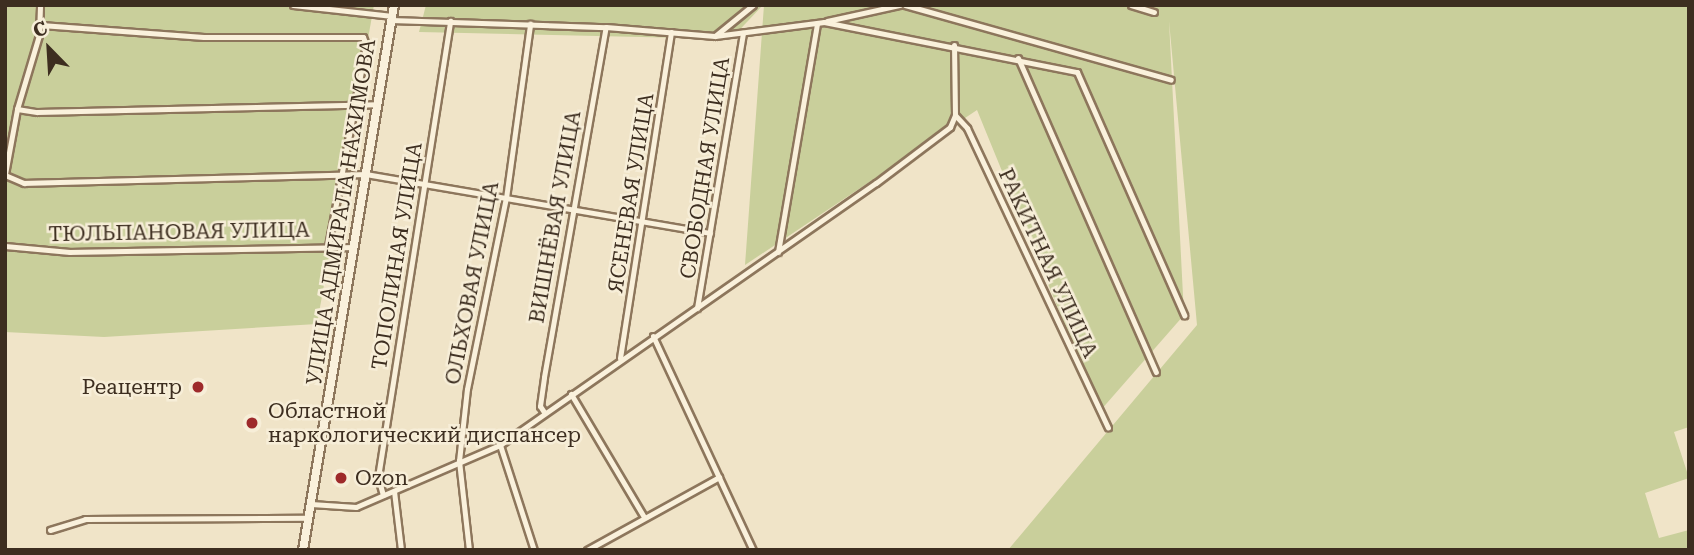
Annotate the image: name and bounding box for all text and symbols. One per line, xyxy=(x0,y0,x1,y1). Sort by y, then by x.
north arrow xyxy=(14,14,84,84)
text: С xyxy=(29,16,51,43)
street label: УЛИЦА АДМИРАЛА НАХИМОВА xyxy=(301,37,381,387)
street label: СВОБОДНАЯ УЛИЦА xyxy=(675,55,735,281)
street label: ЯСЕНЕВАЯ УЛИЦА xyxy=(603,91,659,295)
street label: ВИШНЁВАЯ УЛИЦА xyxy=(524,109,586,325)
street label: ТОПОЛИНАЯ УЛИЦА xyxy=(367,140,427,372)
street label: РАКИТНАЯ УЛИЦА xyxy=(993,164,1103,362)
street label: ОЛЬХОВАЯ УЛИЦА xyxy=(440,179,504,387)
street label: ТЮЛЬПАНОВАЯ УЛИЦА xyxy=(48,217,310,247)
place label: Реацентр xyxy=(82,374,182,400)
marker: Реацентр xyxy=(188,377,208,397)
place label: Областной наркологический диспансер xyxy=(268,398,581,448)
marker: Областной наркологический диспансер xyxy=(242,413,262,433)
place label: Ozon xyxy=(355,465,408,491)
marker: Ozon xyxy=(333,470,349,486)

